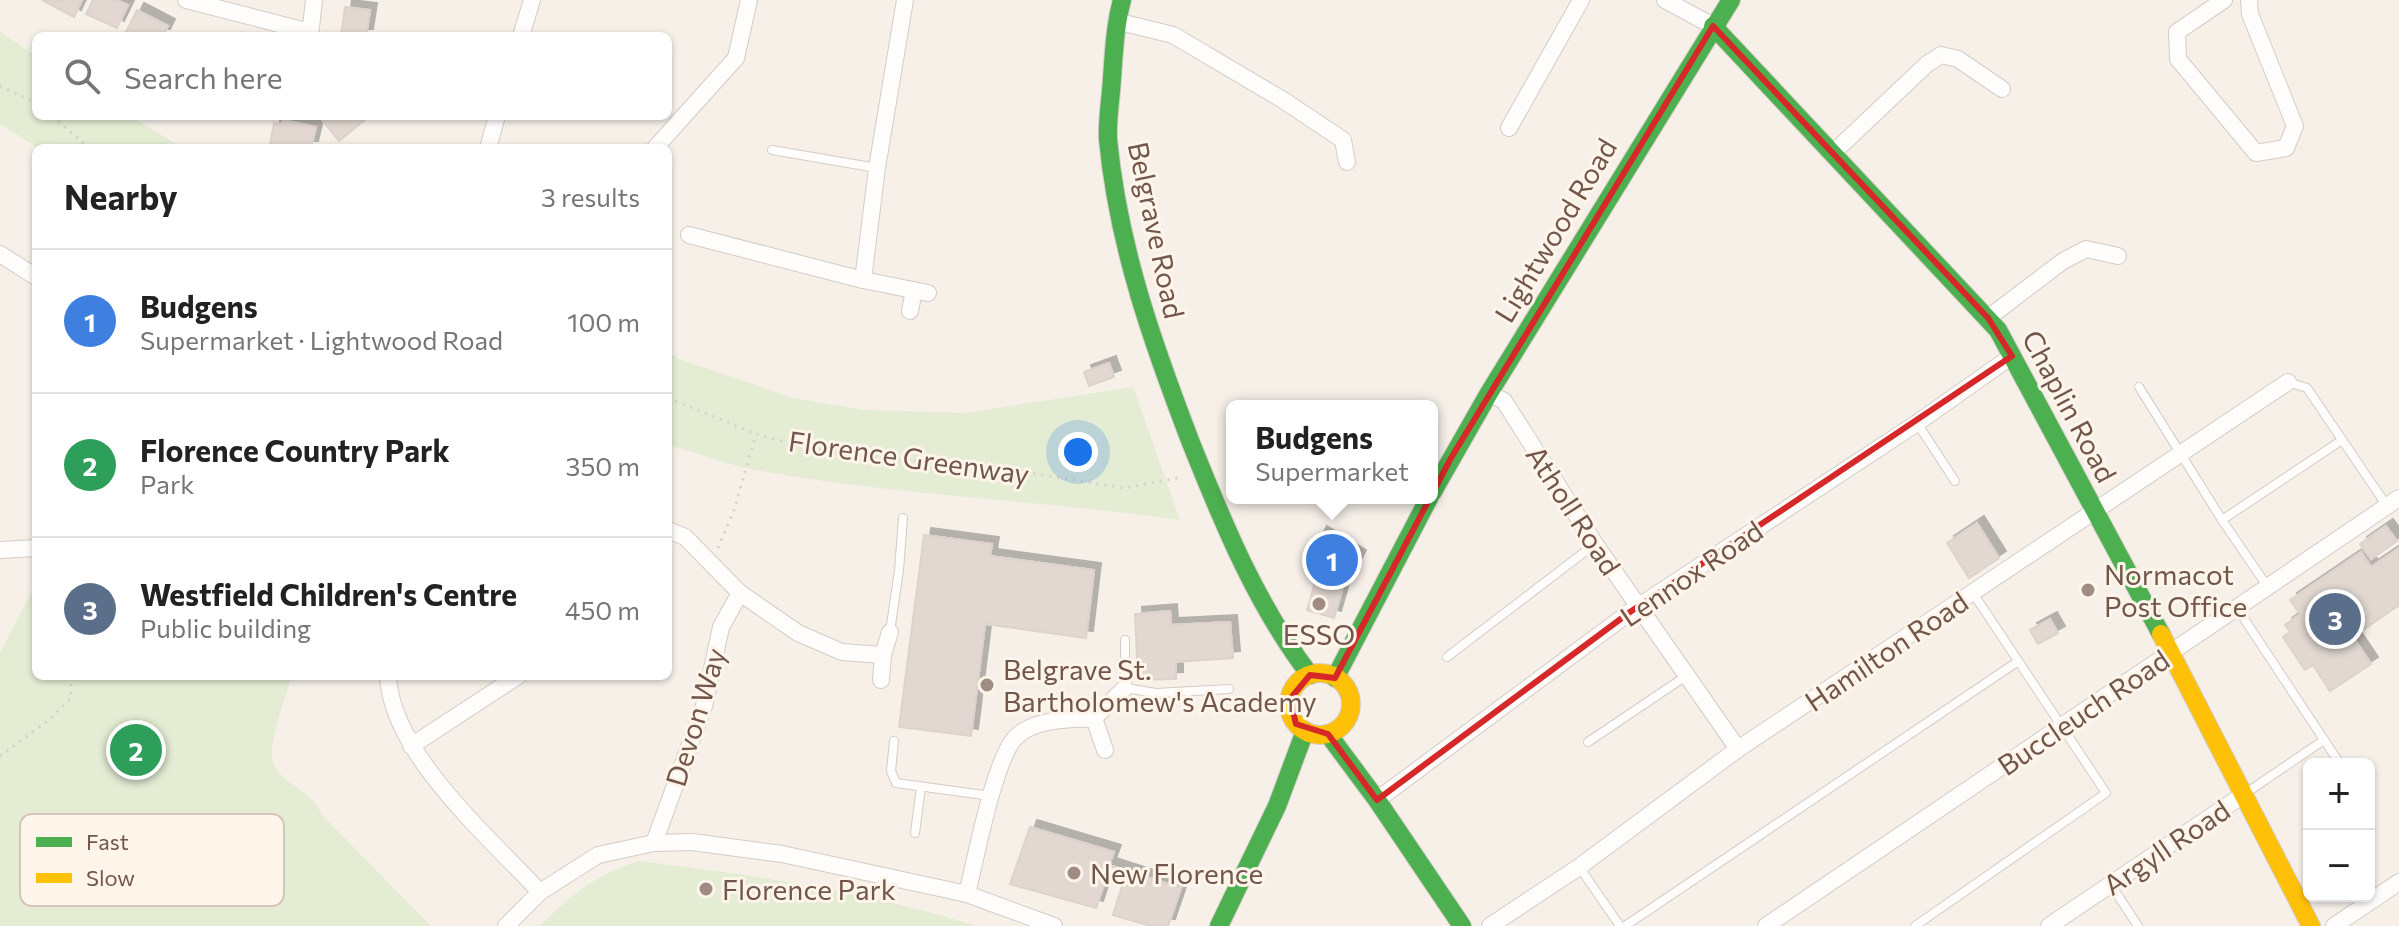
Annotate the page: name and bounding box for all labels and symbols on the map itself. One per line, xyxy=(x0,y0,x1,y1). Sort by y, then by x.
street label: Lightwood Road xyxy=(1487,132,1623,328)
street label: Belgrave Road xyxy=(1122,139,1192,321)
street label: Chaplin Road xyxy=(2016,324,2124,488)
street label: Florence Greenway xyxy=(786,423,1032,491)
your location xyxy=(1058,432,1098,472)
street label: Atholl Road xyxy=(1520,439,1628,581)
street label: Lennox Road xyxy=(1613,513,1769,633)
pin: 1 xyxy=(1306,530,1358,590)
place label: Normacot Post Office xyxy=(2104,557,2247,623)
marker: Normacot Post Office xyxy=(2079,581,2097,599)
street label: Hamilton Road xyxy=(1798,584,1974,718)
pin: 3 xyxy=(2309,589,2361,649)
marker: ESSO xyxy=(1310,595,1328,613)
place label: ESSO xyxy=(1283,617,1355,651)
street label: Buccleuch Road xyxy=(1991,642,2175,782)
street label: Devon Way xyxy=(658,644,732,790)
place label: Belgrave St. Bartholomew's Academy xyxy=(1003,652,1317,718)
marker: Belgrave St. Bartholomew's Academy xyxy=(978,676,996,694)
pin: 2 xyxy=(110,720,162,780)
street label: Argyll Road xyxy=(2096,792,2236,902)
legend xyxy=(20,814,284,906)
text: Fast xyxy=(86,828,129,855)
place label: New Florence xyxy=(1090,856,1263,890)
text: Slow xyxy=(86,864,135,891)
marker: New Florence xyxy=(1065,864,1083,882)
place label: Florence Park xyxy=(722,872,896,906)
marker: Florence Park xyxy=(697,880,715,898)

